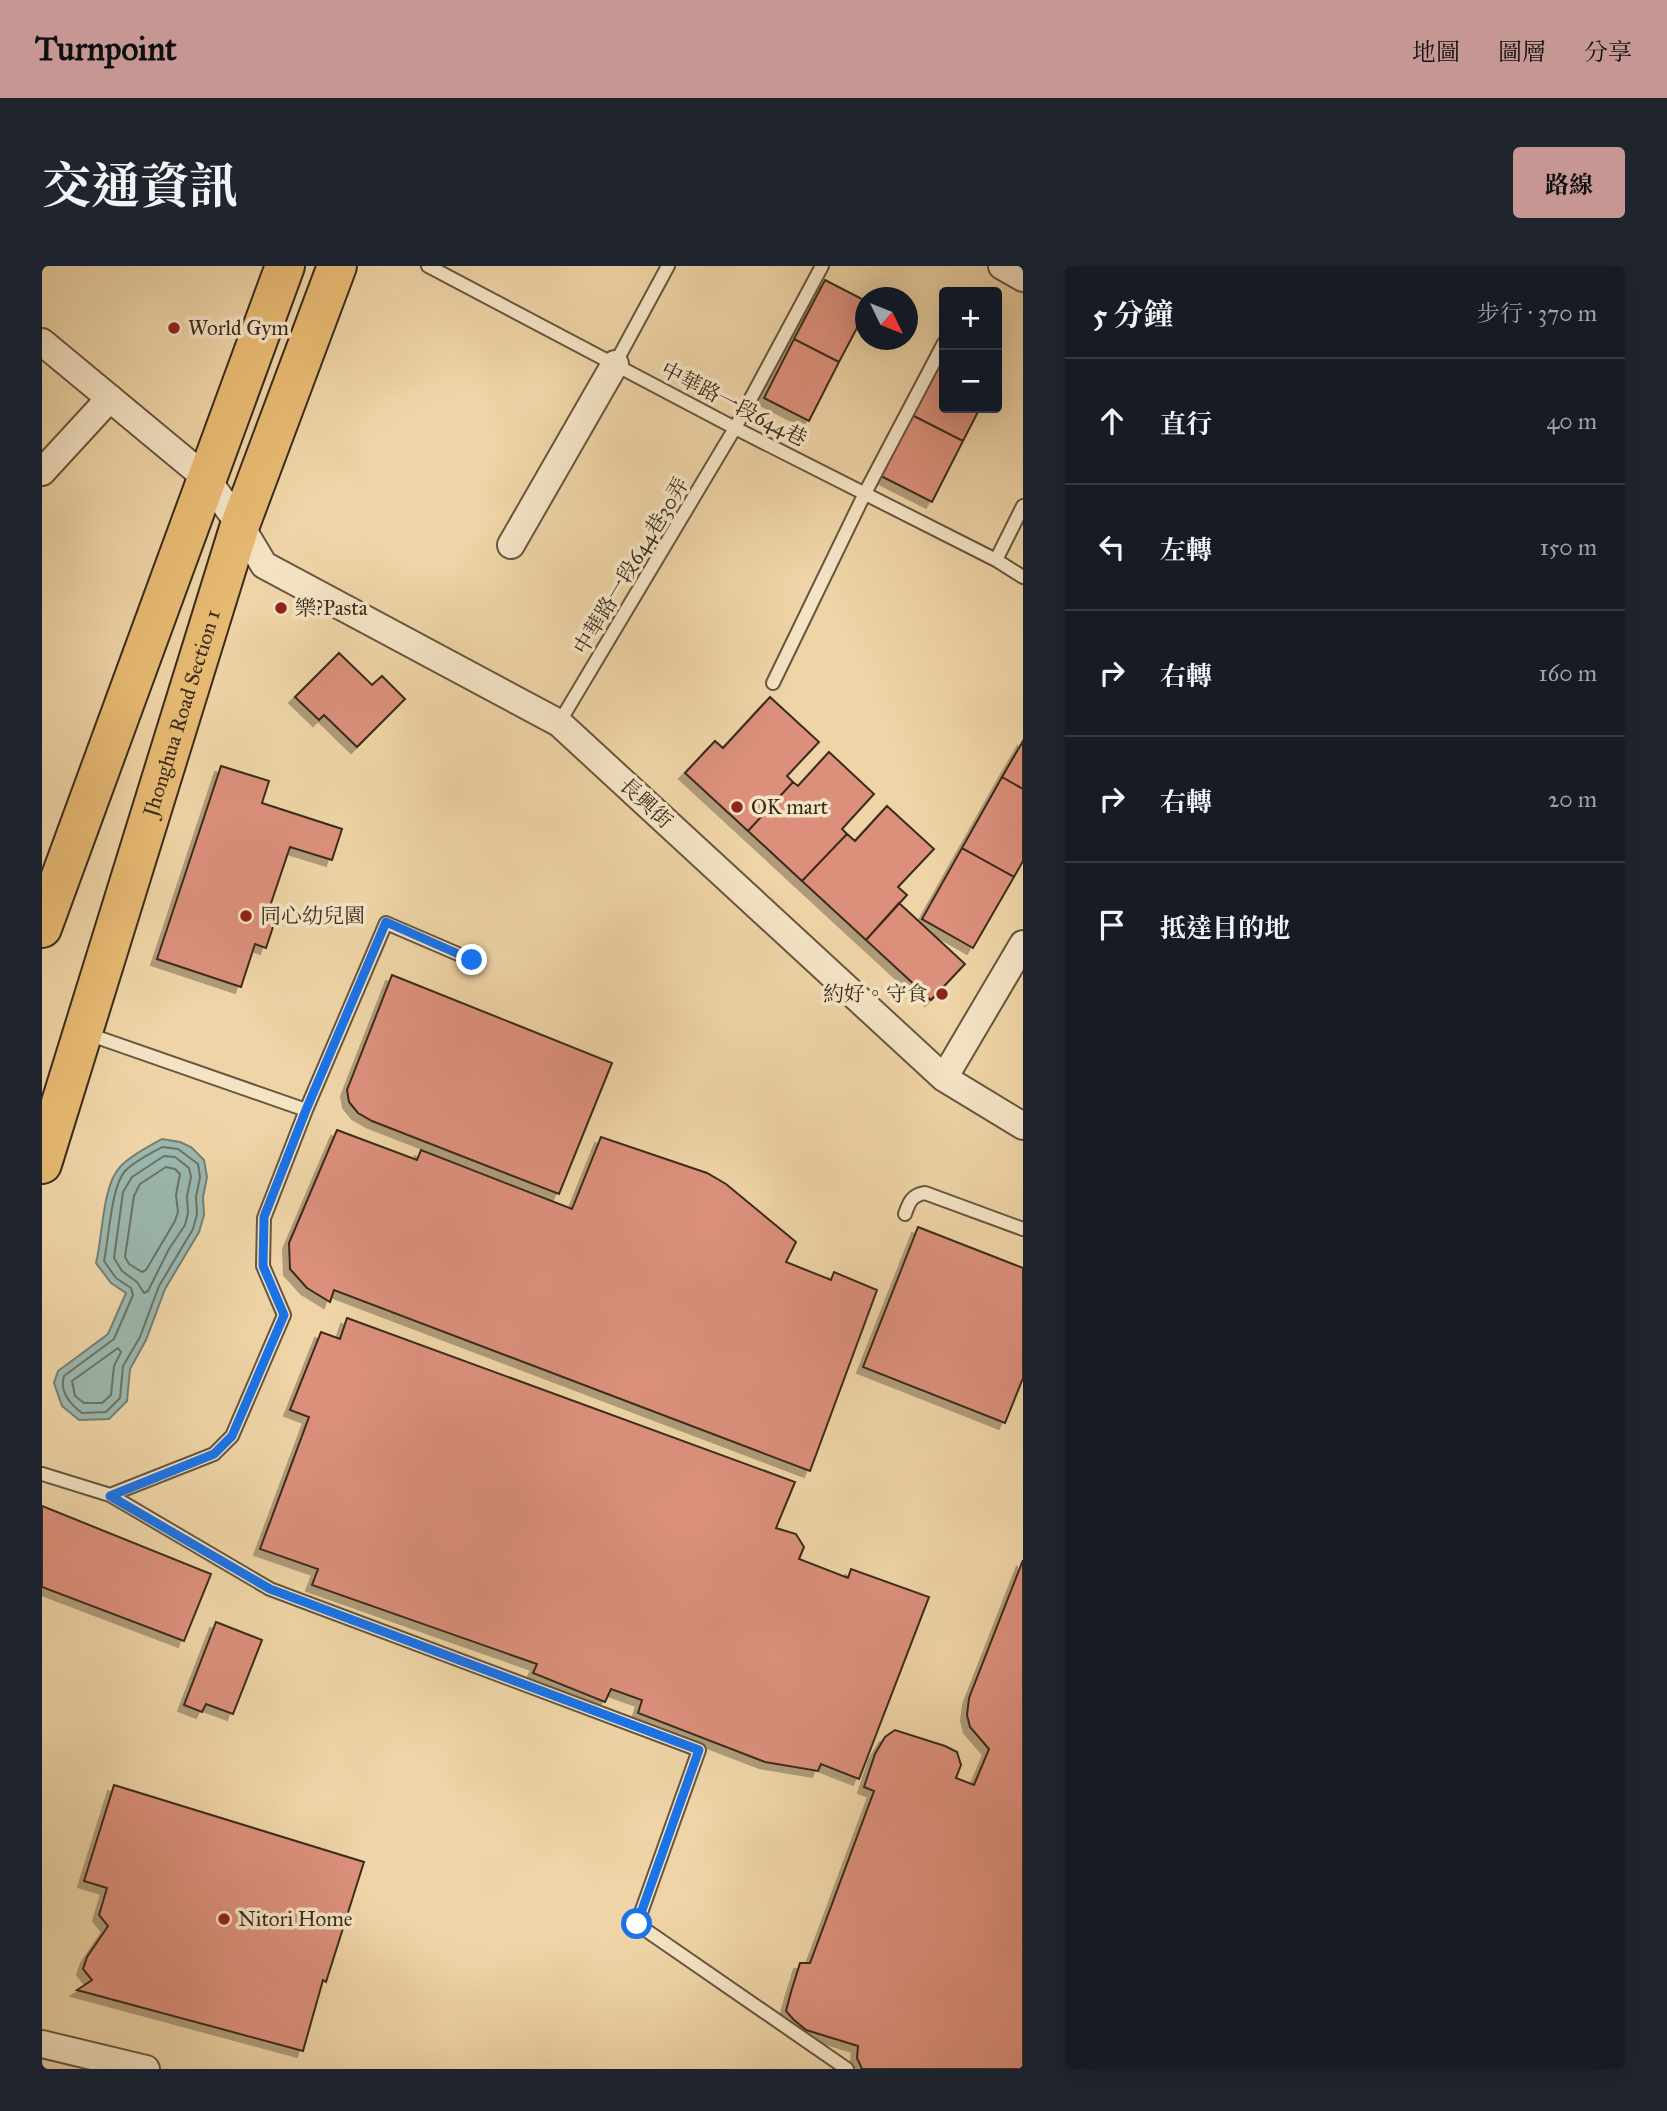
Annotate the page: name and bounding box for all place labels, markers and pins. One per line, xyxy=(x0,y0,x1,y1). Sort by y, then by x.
place label: World Gym xyxy=(188,315,289,341)
marker: World Gym xyxy=(166,320,182,336)
place label: 樂?Pasta xyxy=(295,595,368,621)
marker: 樂?Pasta xyxy=(273,600,289,616)
place label: OK mart xyxy=(751,794,829,820)
marker: OK mart xyxy=(729,799,745,815)
place label: 同心幼兒園 xyxy=(260,903,365,929)
marker: 同心幼兒園 xyxy=(238,908,254,924)
place label: 約好。守食 xyxy=(823,981,928,1007)
marker: 約好。守食 xyxy=(934,986,950,1002)
place label: Nitori Home xyxy=(238,1906,353,1932)
marker: Nitori Home xyxy=(216,1911,232,1927)

